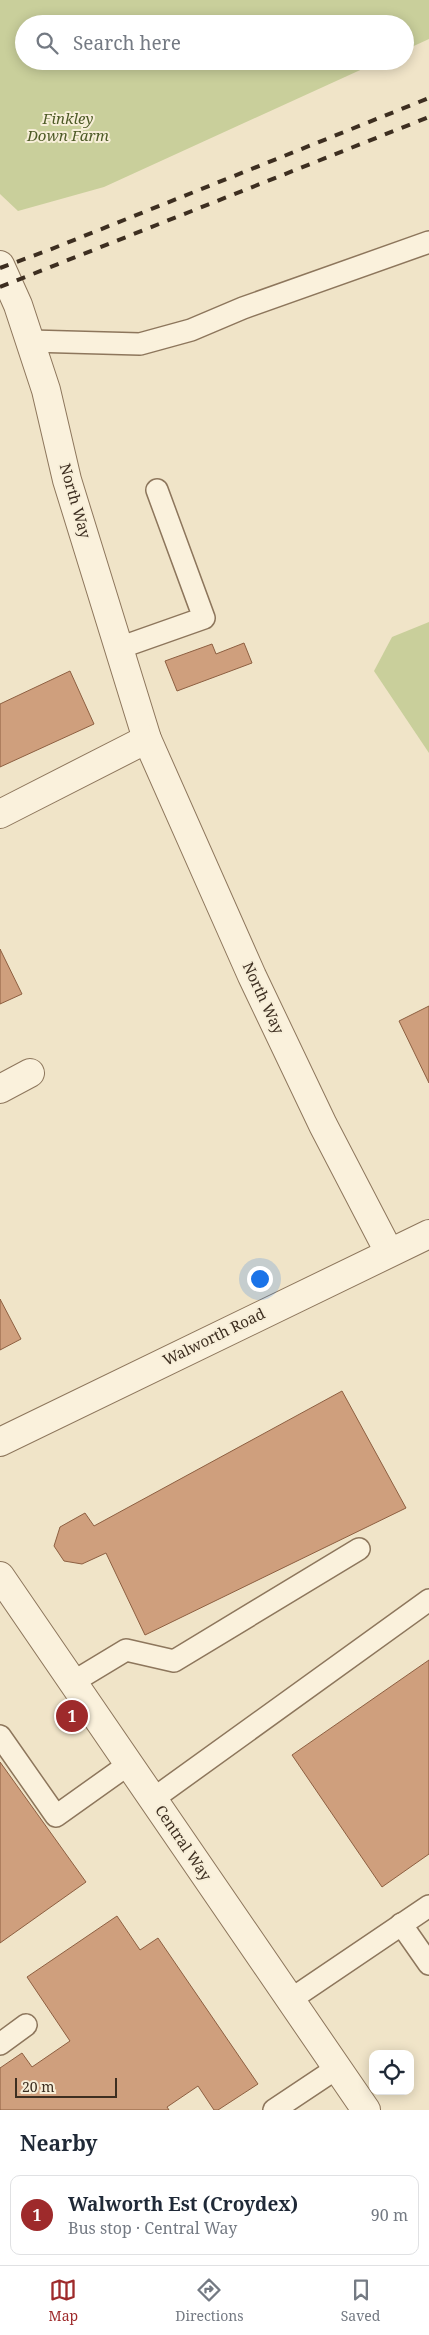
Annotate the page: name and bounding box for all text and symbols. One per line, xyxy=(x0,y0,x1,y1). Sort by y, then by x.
search box xyxy=(15,15,414,70)
icon: search xyxy=(33,29,61,57)
text: Search here xyxy=(73,30,181,56)
park label: Finkley Down Farm xyxy=(26,108,110,145)
street label: North Way xyxy=(56,461,96,541)
street label: North Way xyxy=(239,958,289,1037)
your location xyxy=(247,1266,273,1292)
street label: Walworth Road xyxy=(159,1303,268,1369)
pin: 1 xyxy=(56,1697,88,1735)
street label: Central Way xyxy=(151,1801,217,1885)
map controls xyxy=(369,2050,414,2095)
button: locate xyxy=(369,2050,414,2095)
scale bar xyxy=(15,2075,118,2098)
text: 20 m xyxy=(22,2077,55,2096)
text: Nearby xyxy=(20,2129,98,2157)
text: Walworth Est (Croydex) xyxy=(68,2191,298,2217)
text: 1 xyxy=(32,2204,42,2226)
text: 90 m xyxy=(371,2204,408,2226)
text: Bus stop · Central Way xyxy=(68,2217,237,2239)
tab: Map xyxy=(49,2276,78,2325)
tab: Directions xyxy=(175,2276,244,2325)
tab: Saved xyxy=(341,2276,380,2325)

